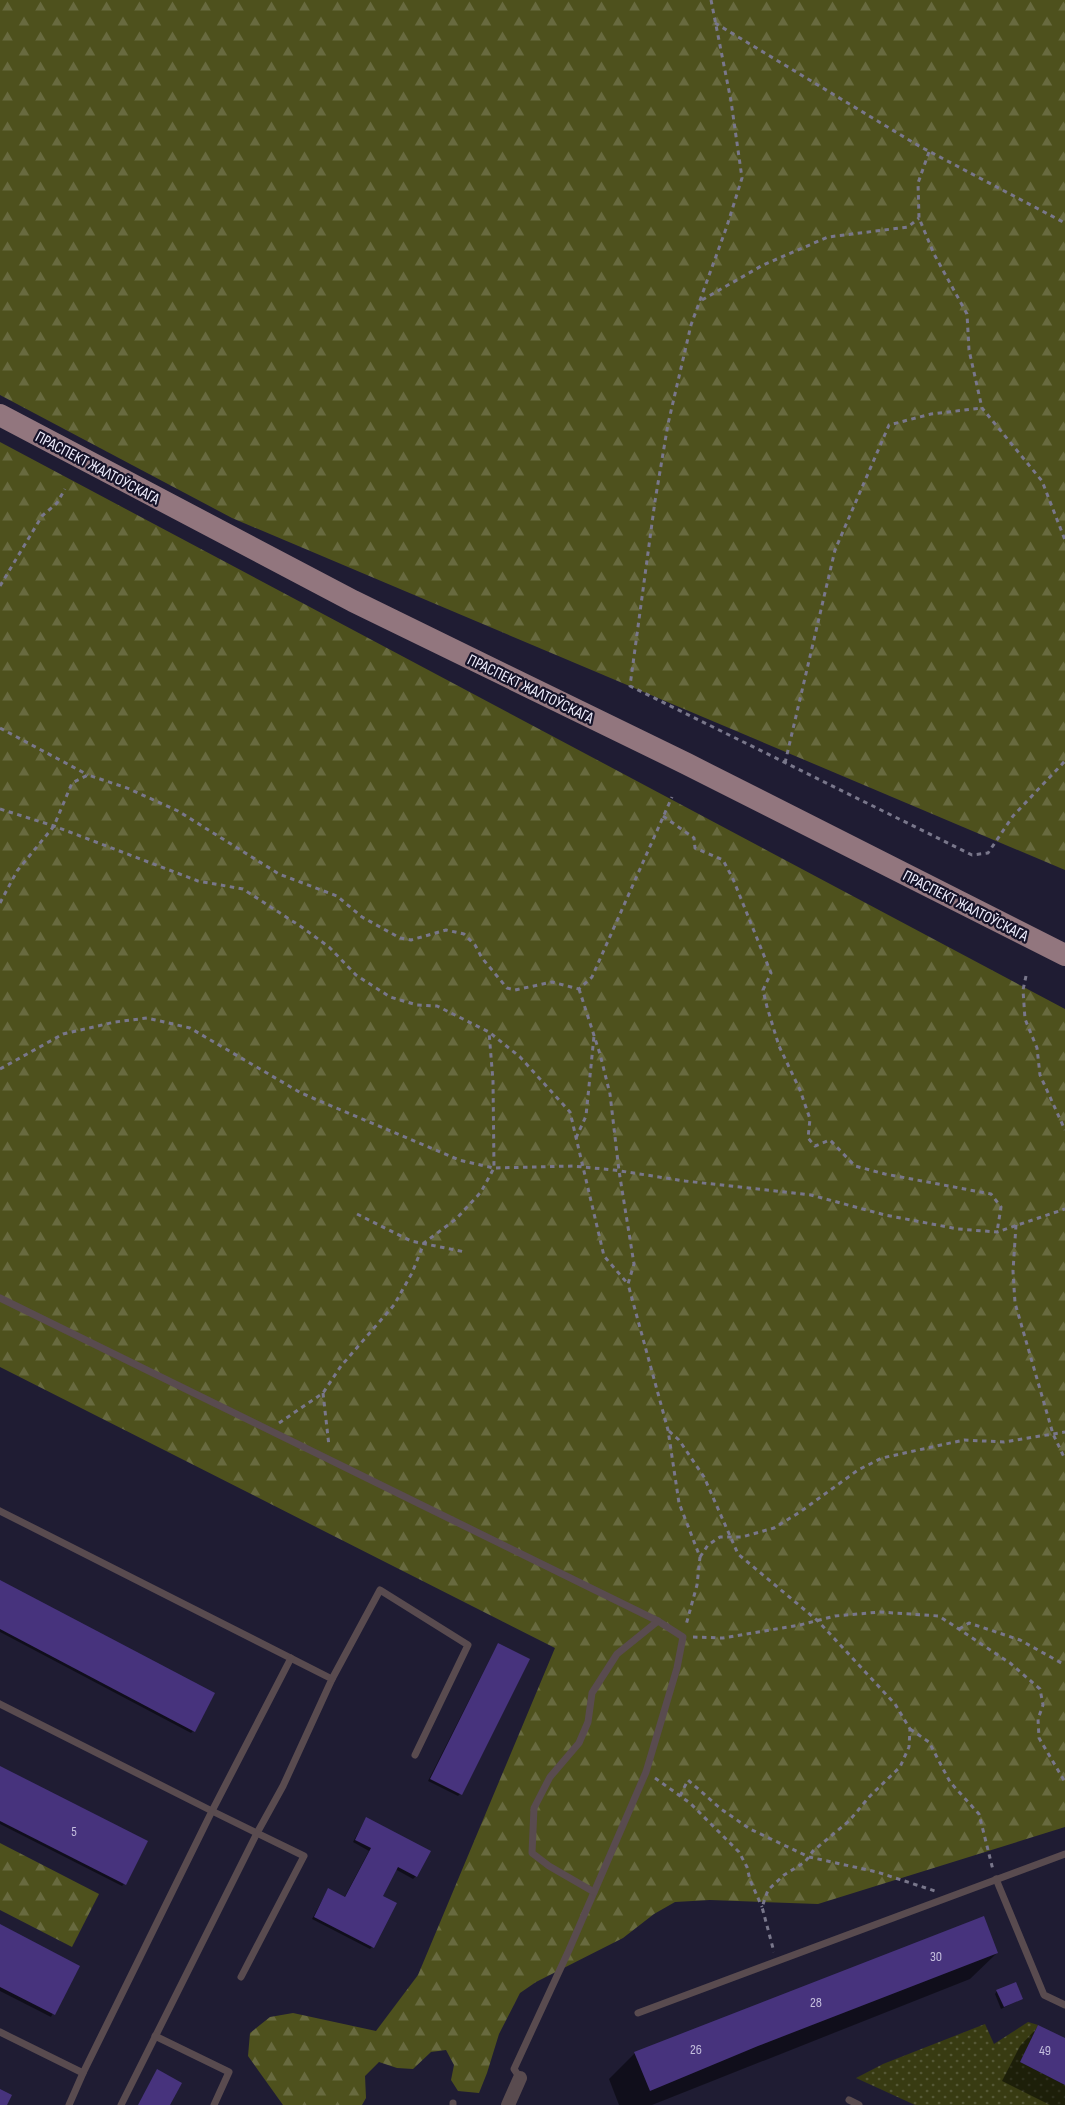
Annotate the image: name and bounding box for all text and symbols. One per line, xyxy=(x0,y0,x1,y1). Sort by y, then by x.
street label: ПРАСПЕКТ ЖАЛТОЎСКАГА xyxy=(32,428,163,509)
street label: ПРАСПЕКТ ЖАЛТОЎСКАГА xyxy=(464,651,597,728)
street label: ПРАСПЕКТ ЖАЛТОЎСКАГА xyxy=(900,867,1031,946)
house number: 5 xyxy=(71,1823,77,1840)
house number: 30 xyxy=(930,1948,942,1965)
house number: 28 xyxy=(810,1994,822,2011)
house number: 26 xyxy=(690,2041,702,2058)
house number: 49 xyxy=(1039,2042,1051,2059)

